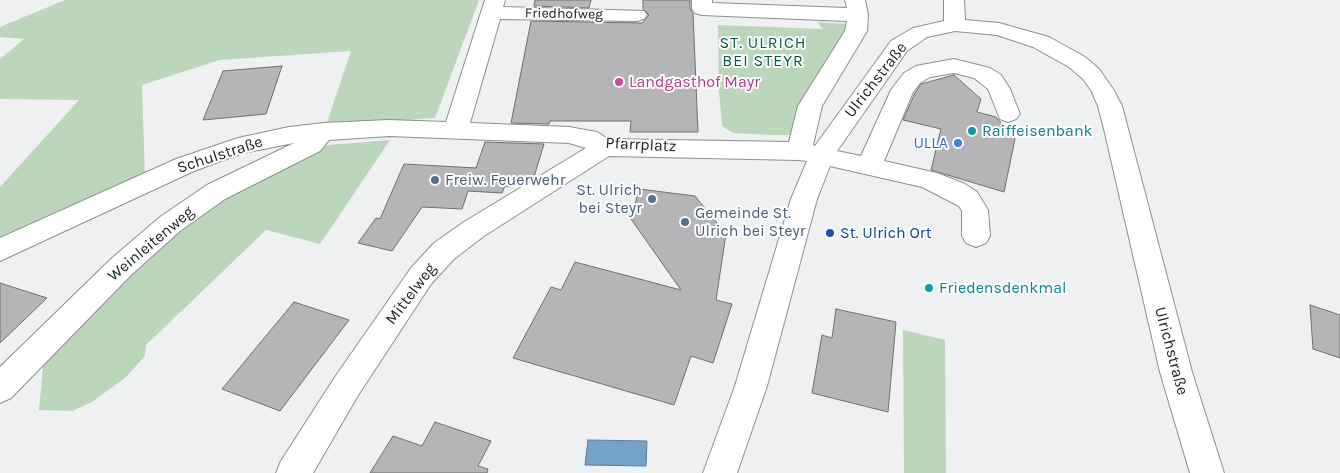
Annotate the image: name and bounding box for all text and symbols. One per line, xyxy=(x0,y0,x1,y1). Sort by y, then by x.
street label: Friedhofweg xyxy=(525,5,603,23)
district label: ST. ULRICH BEI STEYR xyxy=(718,33,808,71)
street label: Ulrichstraße xyxy=(841,38,911,122)
place label: Landgasthof Mayr xyxy=(629,72,760,92)
marker: Landgasthof Mayr xyxy=(613,76,625,88)
place label: Raiffeisenbank xyxy=(982,121,1093,141)
marker: Raiffeisenbank xyxy=(966,125,978,137)
street label: Schulstraße xyxy=(175,132,265,178)
place label: ULLA xyxy=(913,133,948,153)
street label: Pfarrplatz xyxy=(605,134,677,156)
marker: ULLA xyxy=(952,137,964,149)
place label: Freiw. Feuerwehr xyxy=(445,170,565,190)
marker: Freiw. Feuerwehr xyxy=(429,174,441,186)
place label: St. Ulrich bei Steyr xyxy=(576,180,642,218)
marker: St. Ulrich bei Steyr xyxy=(646,193,658,205)
street label: Weinleitenweg xyxy=(104,202,198,286)
place label: Gemeinde St. Ulrich bei Steyr xyxy=(695,203,806,241)
marker: Gemeinde St. Ulrich bei Steyr xyxy=(679,216,691,228)
place label: St. Ulrich Ort xyxy=(840,223,932,243)
marker: St. Ulrich Ort xyxy=(824,227,836,239)
street label: Mittelweg xyxy=(382,260,440,328)
place label: Friedensdenkmal xyxy=(939,278,1067,298)
marker: Friedensdenkmal xyxy=(923,282,935,294)
street label: Ulrichstraße xyxy=(1150,305,1192,397)

